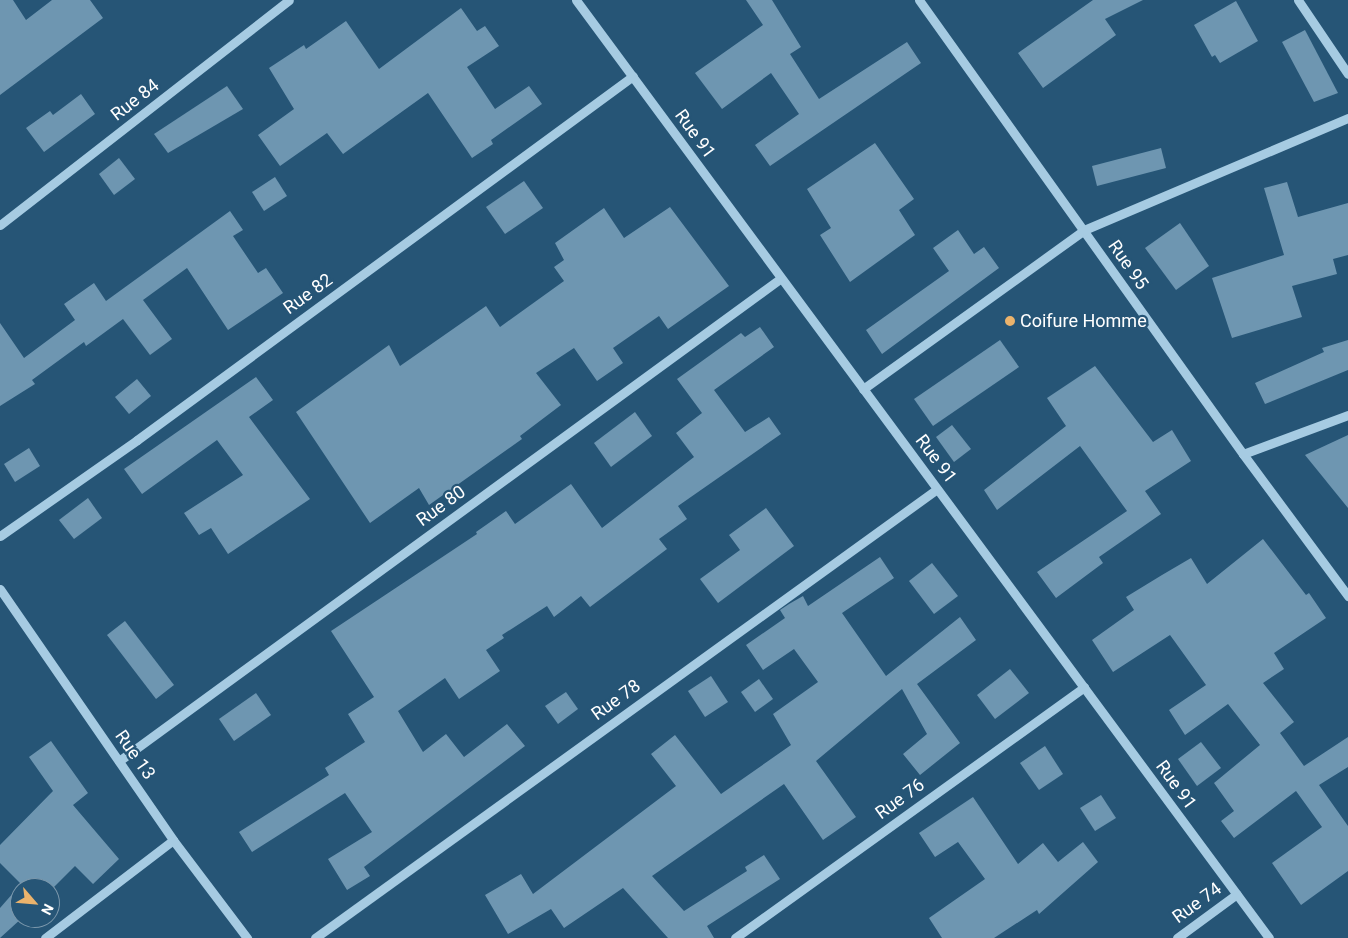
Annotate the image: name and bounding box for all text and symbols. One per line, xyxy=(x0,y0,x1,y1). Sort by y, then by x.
street label: Rue 84 xyxy=(107,74,163,126)
street label: Rue 91 xyxy=(670,105,720,163)
street label: Rue 95 xyxy=(1103,236,1153,294)
street label: Rue 82 xyxy=(279,269,337,319)
place label: Coifure Homme xyxy=(1020,310,1147,332)
marker: Coifure Homme xyxy=(1004,315,1016,327)
street label: Rue 91 xyxy=(911,430,961,488)
street label: Rue 80 xyxy=(412,481,470,531)
street label: Rue 78 xyxy=(587,675,645,725)
street label: Rue 13 xyxy=(110,726,160,784)
street label: Rue 91 xyxy=(1151,756,1201,814)
street label: Rue 76 xyxy=(871,774,929,824)
north arrow xyxy=(10,878,60,928)
street label: Rue 74 xyxy=(1168,878,1226,928)
text: N xyxy=(38,901,57,917)

